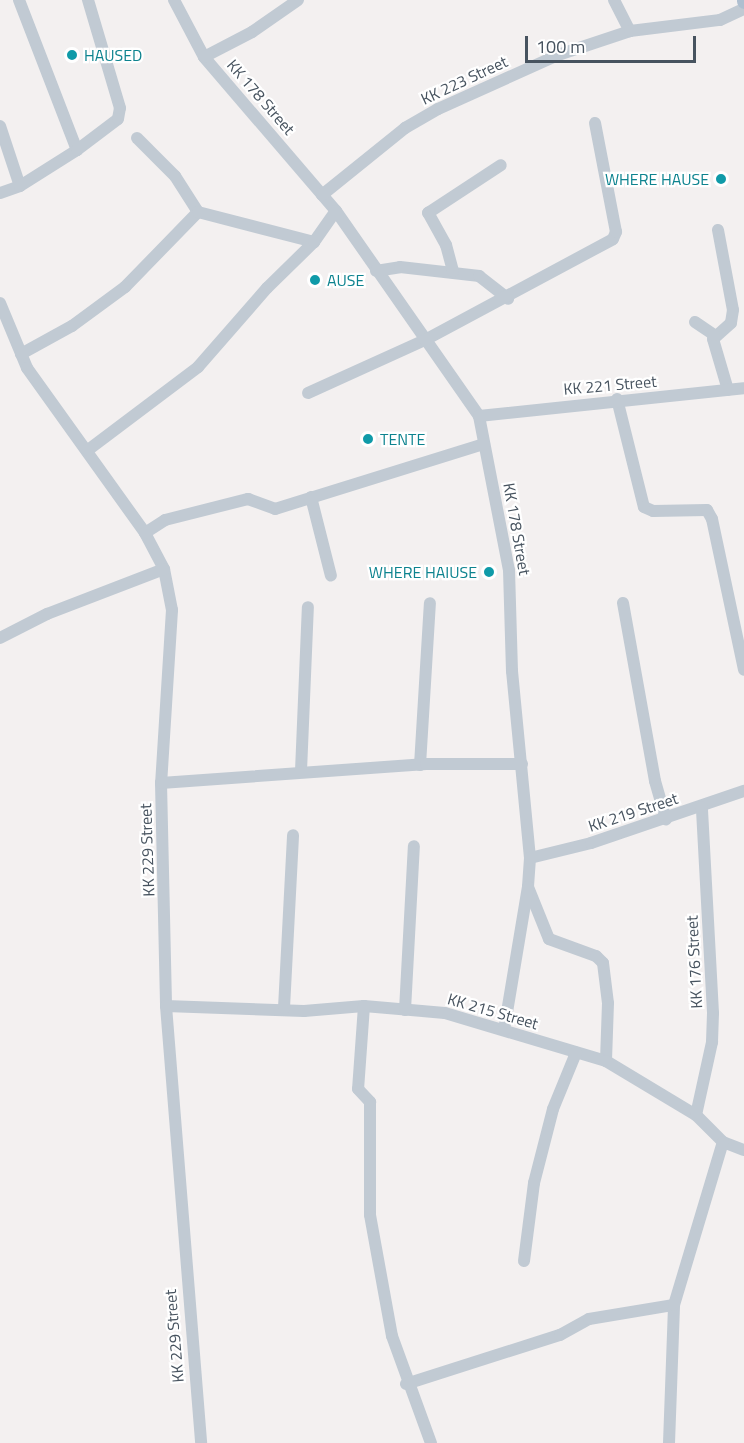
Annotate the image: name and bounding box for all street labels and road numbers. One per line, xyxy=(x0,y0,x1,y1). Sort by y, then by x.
street label: KK 223 Street xyxy=(418,52,510,108)
street label: KK 178 Street xyxy=(223,55,299,139)
street label: KK 221 Street xyxy=(563,371,657,399)
street label: KK 178 Street xyxy=(499,481,535,577)
street label: KK 219 Street xyxy=(586,788,680,836)
street label: KK 229 Street xyxy=(136,803,158,897)
street label: KK 176 Street xyxy=(682,915,706,1009)
street label: KK 215 Street xyxy=(445,989,541,1033)
street label: KK 229 Street xyxy=(160,1289,188,1383)

